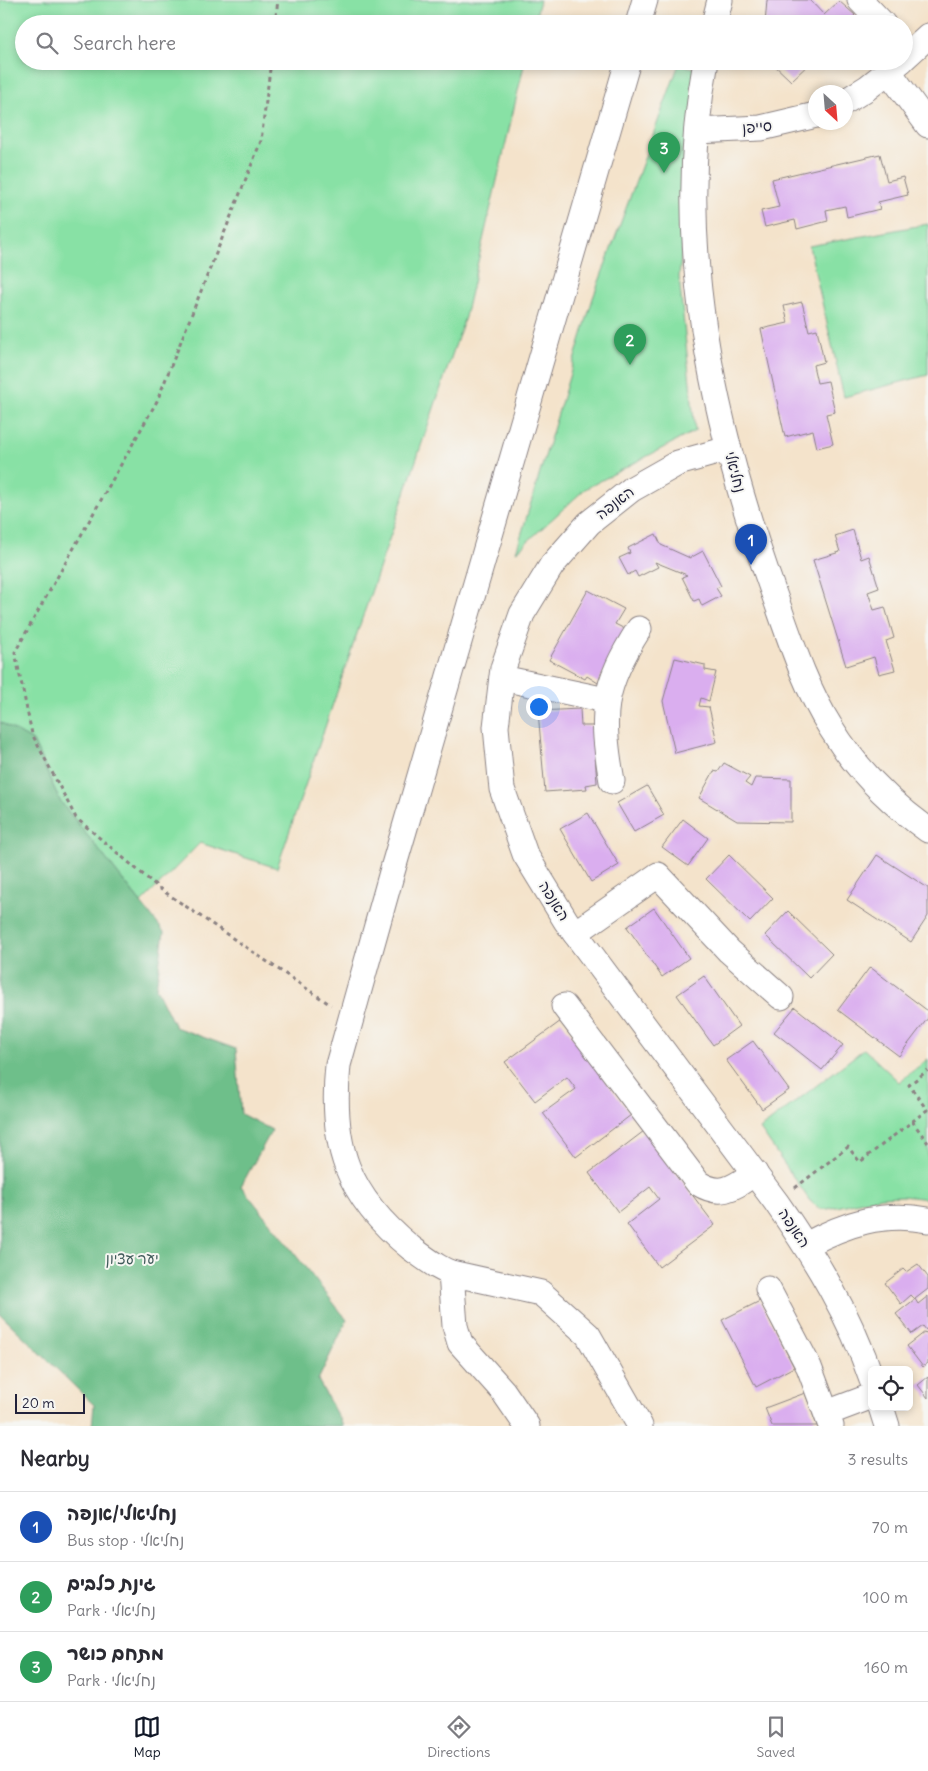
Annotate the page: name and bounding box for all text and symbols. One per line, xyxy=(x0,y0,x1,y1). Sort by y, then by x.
search box xyxy=(15,15,913,70)
icon: search xyxy=(33,29,61,57)
text: Search here xyxy=(73,31,176,55)
north arrow xyxy=(808,85,853,130)
street label: סייפן xyxy=(741,116,773,137)
pin: 3 xyxy=(648,132,680,173)
pin: 2 xyxy=(614,324,646,365)
street label: נחליאלי xyxy=(721,449,750,494)
street label: האנפה xyxy=(592,482,638,524)
pin: 1 xyxy=(735,524,767,565)
your location xyxy=(526,694,552,720)
street label: האנפה xyxy=(535,877,574,924)
street label: האנפה xyxy=(774,1204,814,1251)
park label: יער עציון xyxy=(105,1249,159,1268)
map controls xyxy=(868,1366,913,1411)
button: locate xyxy=(868,1366,913,1411)
scale bar xyxy=(15,1391,85,1414)
text: 20 m xyxy=(22,1394,55,1412)
text: Nearby xyxy=(20,1445,90,1472)
text: 3 results xyxy=(848,1449,908,1469)
text: נחליאלי/אנפה xyxy=(67,1501,177,1525)
text: 1 xyxy=(33,1517,39,1537)
text: 70 m xyxy=(872,1517,908,1537)
text: Bus stop · נחליאלי xyxy=(67,1530,184,1550)
text: גינת כלבים xyxy=(67,1571,156,1595)
text: 2 xyxy=(32,1587,40,1607)
text: 100 m xyxy=(863,1587,908,1607)
text: Park · נחליאלי xyxy=(67,1600,156,1620)
text: מתחם כושר xyxy=(67,1641,164,1665)
text: 3 xyxy=(31,1657,41,1677)
text: 160 m xyxy=(864,1657,908,1677)
text: Park · נחליאלי xyxy=(67,1670,156,1690)
tab: Map xyxy=(133,1713,161,1761)
tab: Directions xyxy=(427,1713,490,1761)
tab: Saved xyxy=(757,1713,795,1761)

